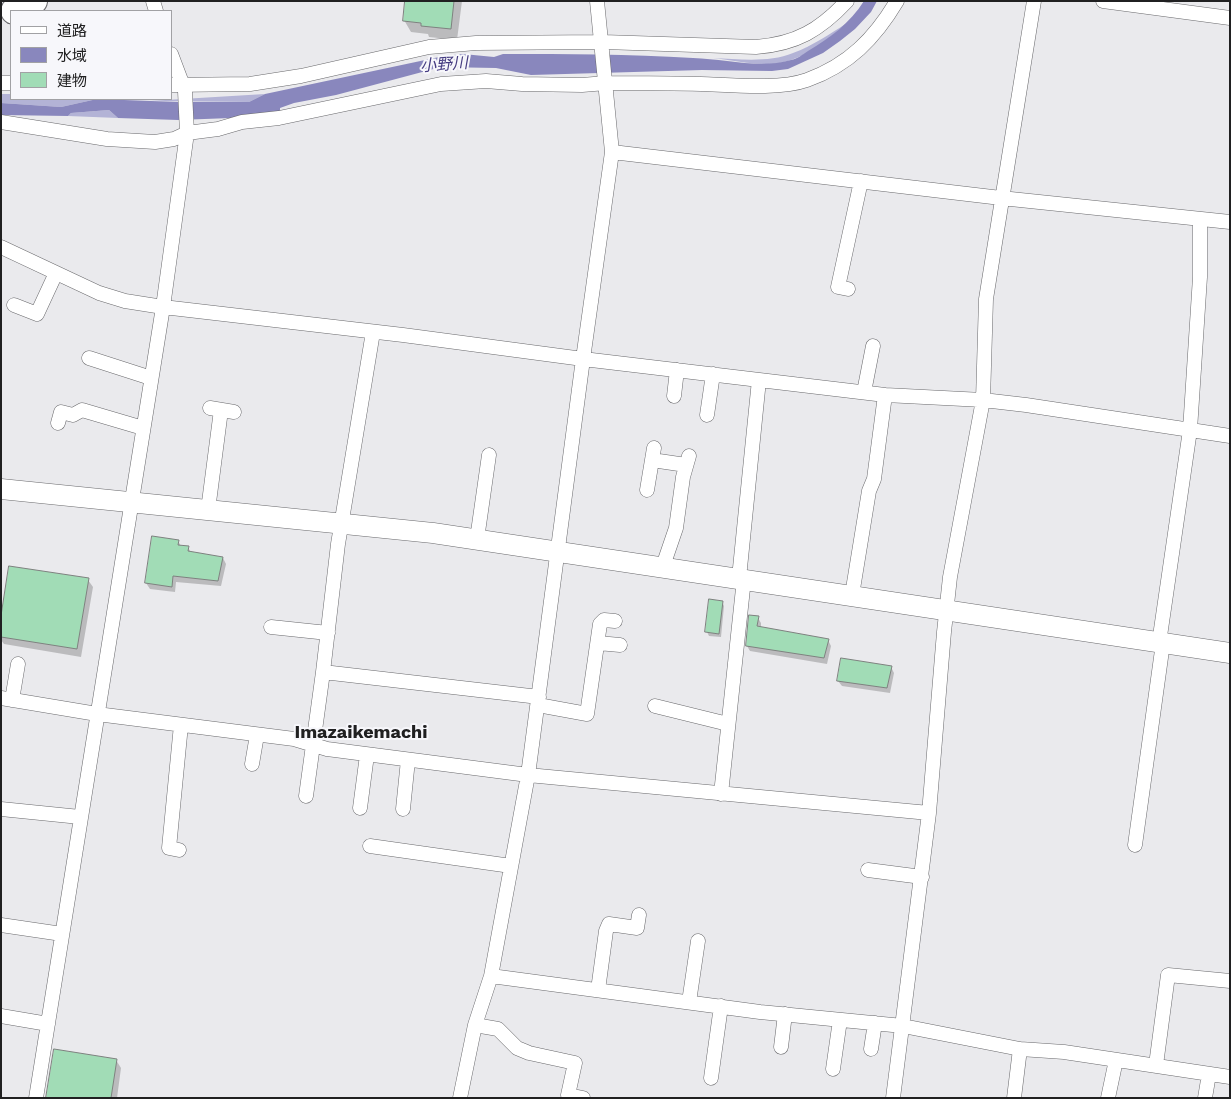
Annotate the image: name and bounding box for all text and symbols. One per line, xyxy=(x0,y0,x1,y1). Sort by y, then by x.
legend xyxy=(10,10,172,100)
text: 道路 xyxy=(57,22,87,40)
text: 水域 xyxy=(57,47,87,65)
water label: 小野川 xyxy=(419,54,469,76)
text: 建物 xyxy=(57,72,87,90)
district label: Imazaikemachi xyxy=(294,722,428,744)

